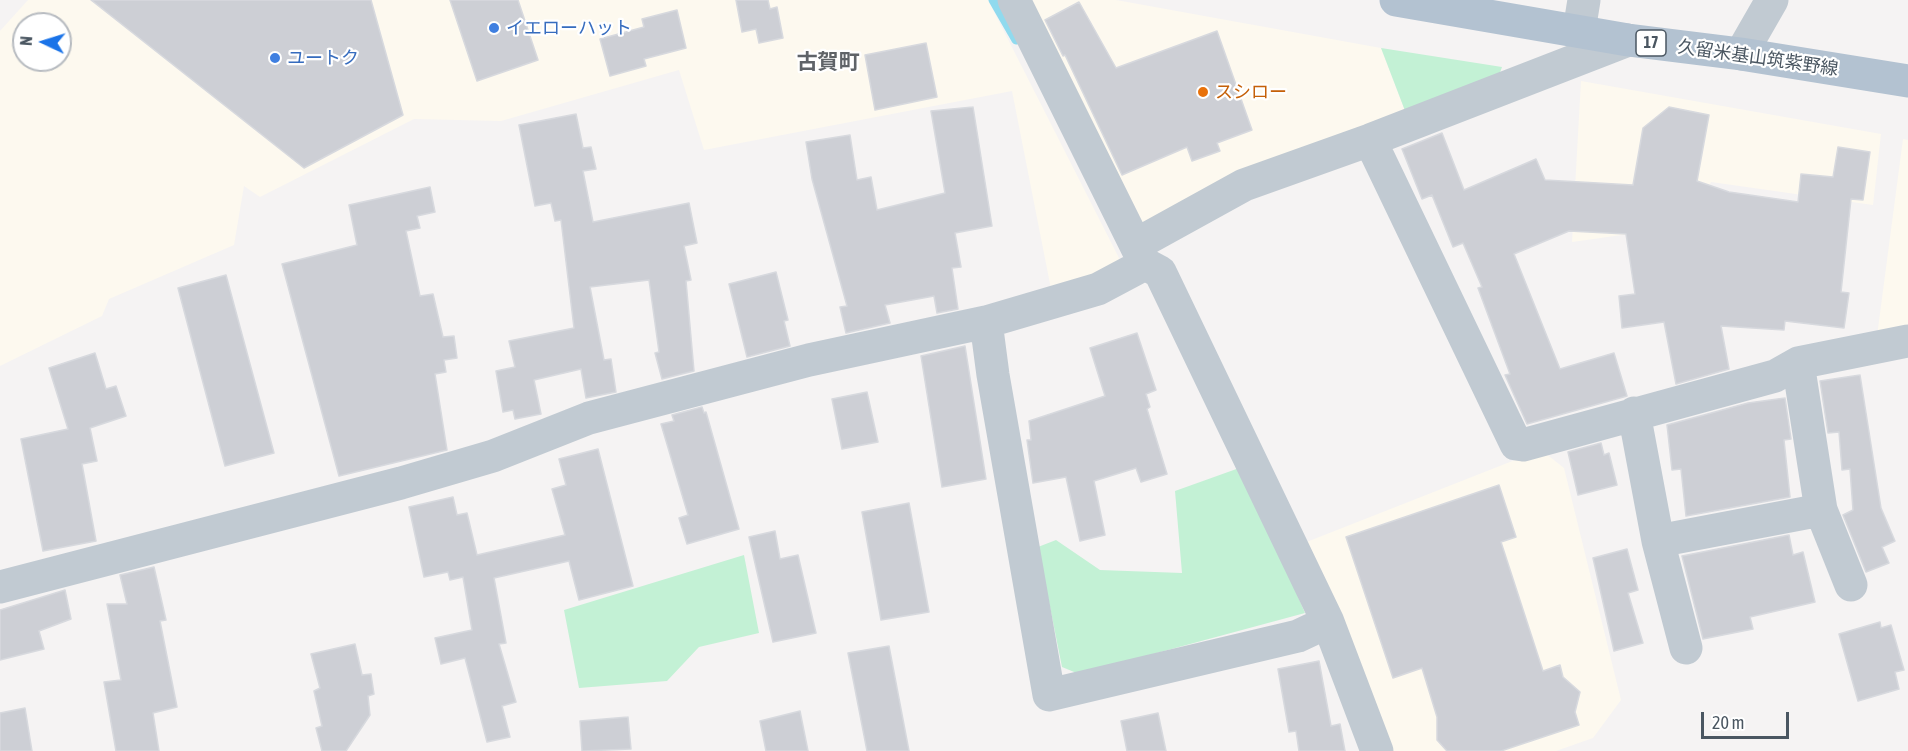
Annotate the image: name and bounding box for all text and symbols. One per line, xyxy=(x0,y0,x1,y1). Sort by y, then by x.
north arrow xyxy=(12,12,72,72)
place label: イエローハット xyxy=(506,17,632,39)
marker: イエローハット xyxy=(487,21,501,35)
road number: 17 xyxy=(1636,30,1666,56)
text: N xyxy=(17,36,35,46)
street label: 久留米基山筑紫野線 xyxy=(1676,36,1840,80)
place label: ユートク xyxy=(287,47,359,69)
district label: 古賀町 xyxy=(797,49,859,75)
marker: ユートク xyxy=(268,51,282,65)
place label: スシロー xyxy=(1215,81,1287,103)
marker: スシロー xyxy=(1196,85,1210,99)
scale bar xyxy=(1704,700,1792,738)
text: 20 m xyxy=(1712,712,1744,733)

